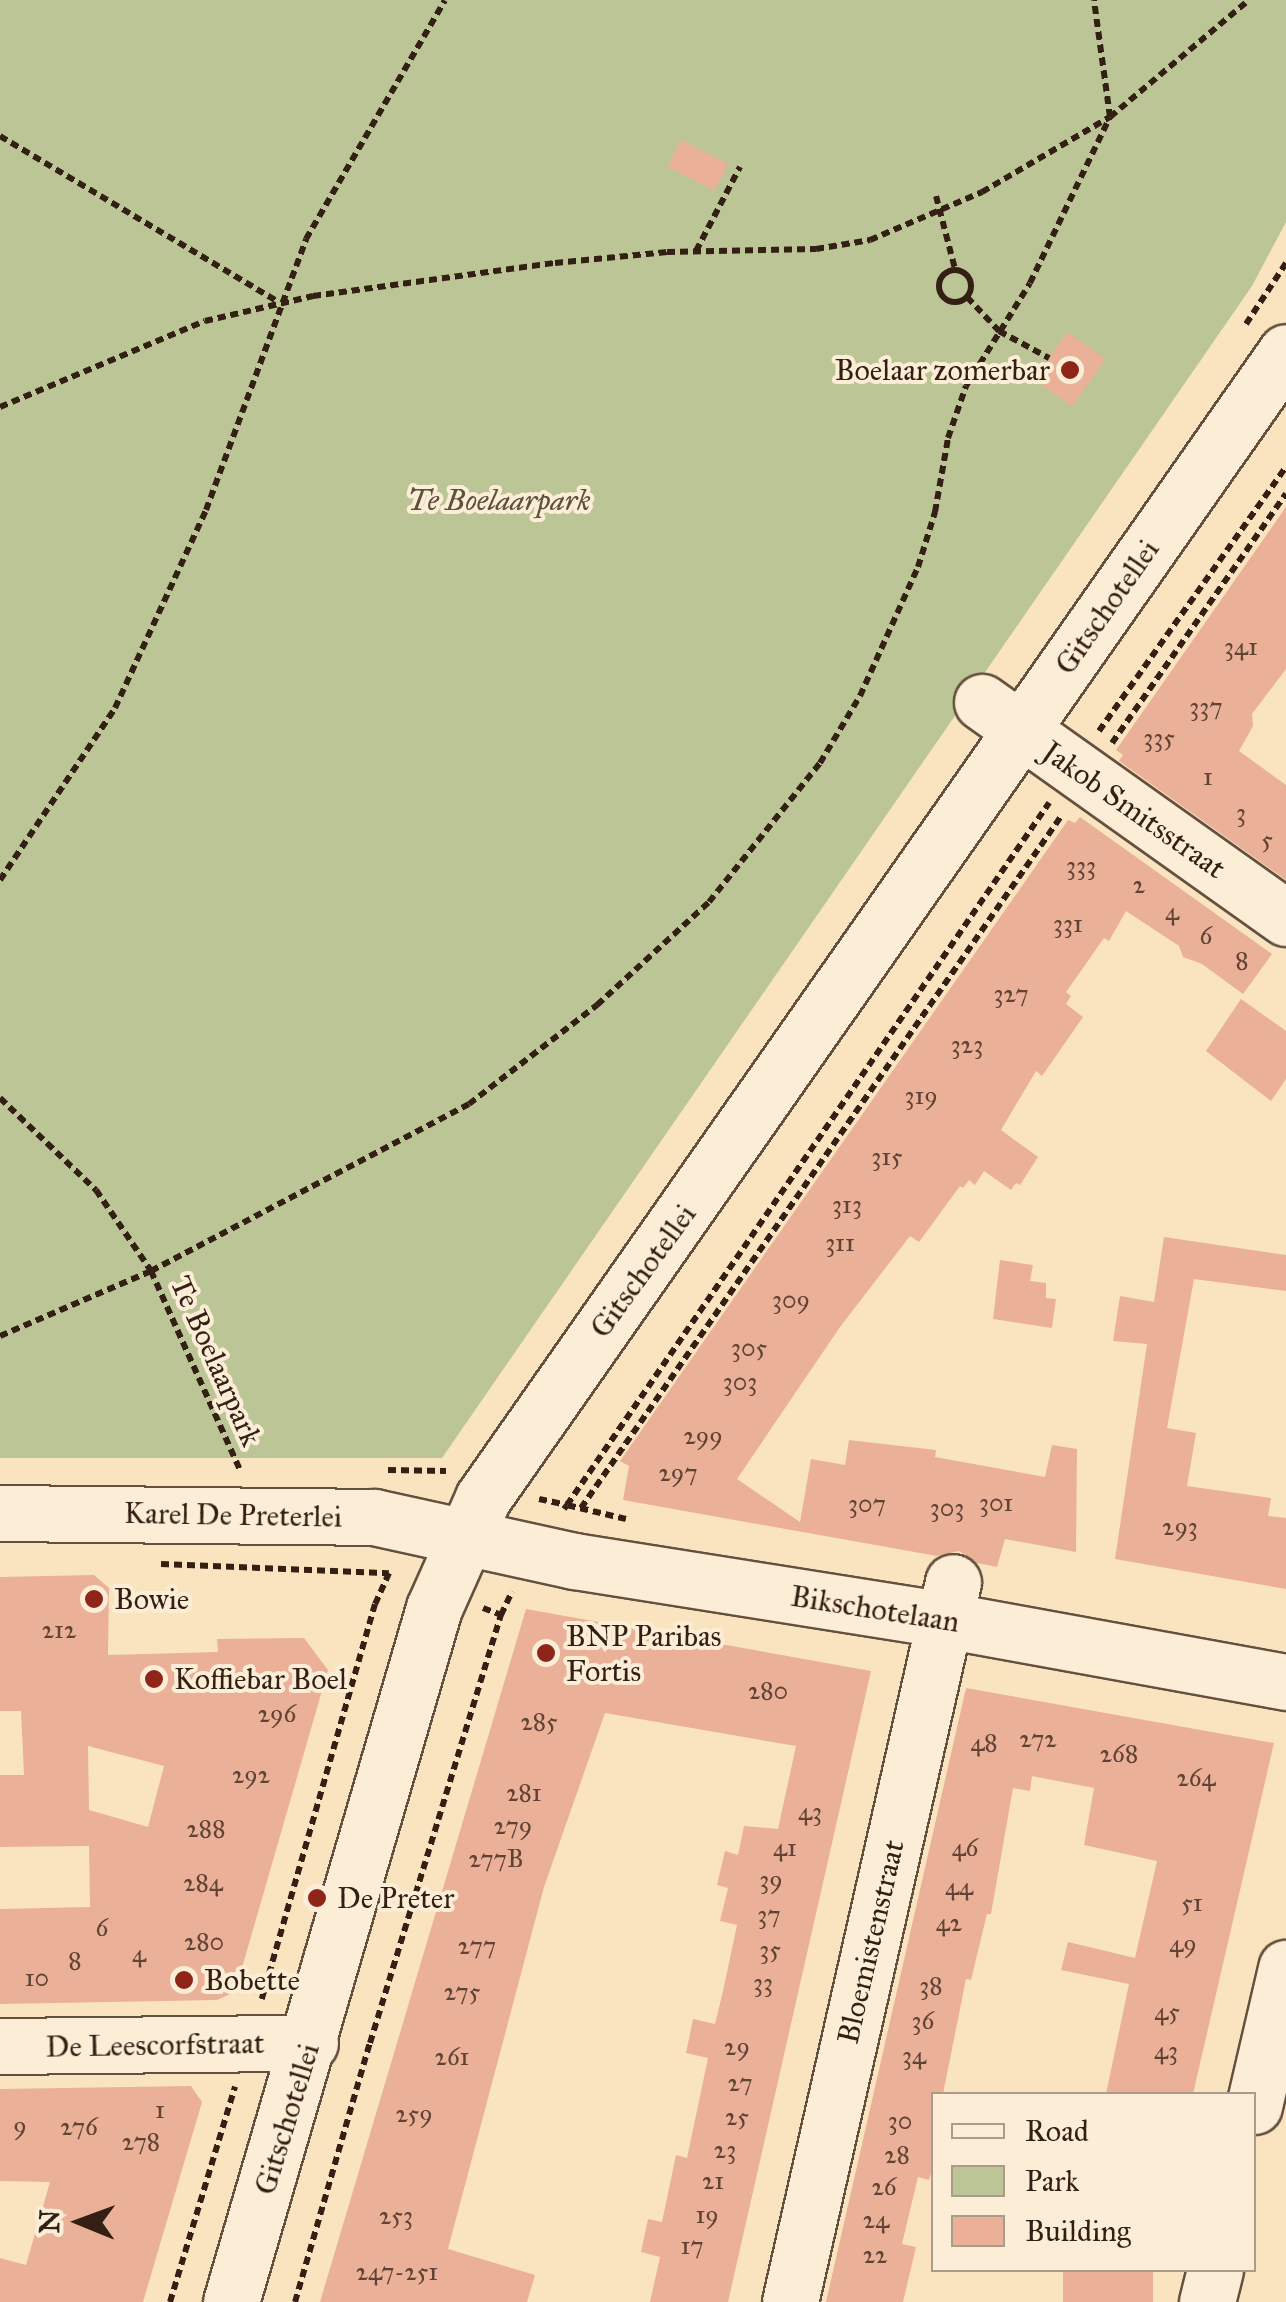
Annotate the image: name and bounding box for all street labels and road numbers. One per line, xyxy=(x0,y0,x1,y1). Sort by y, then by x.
street label: Gitschotellei xyxy=(1047,533,1167,681)
street label: Jakob Smitsstraat xyxy=(1036,734,1232,886)
street label: Gitschotellei xyxy=(583,1197,703,1345)
street label: Te Boelaarpark xyxy=(163,1271,269,1451)
street label: Karel De Preterlei xyxy=(124,1495,342,1535)
street label: Bikschotelaan xyxy=(788,1578,962,1640)
street label: Bloemistenstraat xyxy=(830,1837,912,2047)
street label: De Leescorfstraat xyxy=(45,2025,265,2065)
street label: Gitschotellei xyxy=(247,2039,327,2199)

